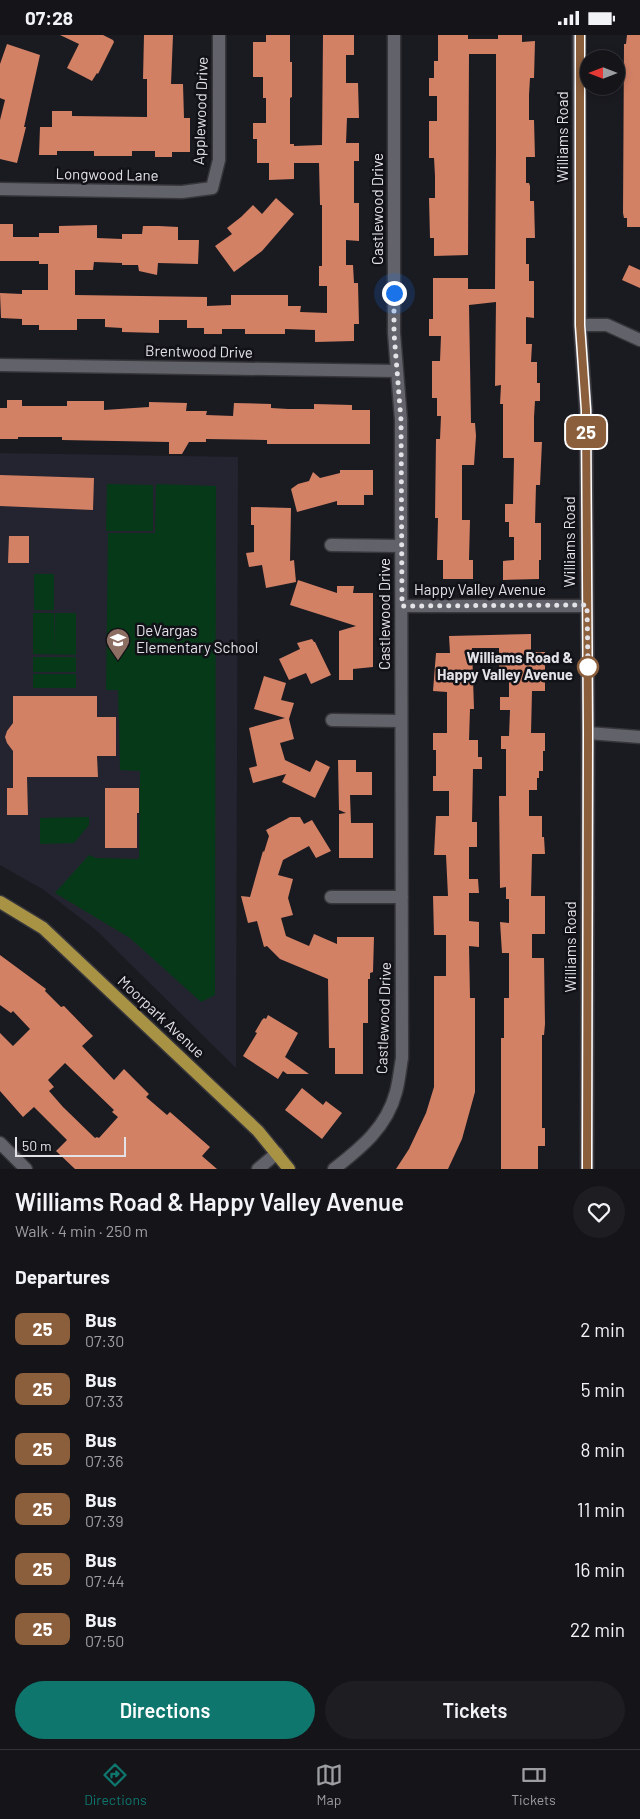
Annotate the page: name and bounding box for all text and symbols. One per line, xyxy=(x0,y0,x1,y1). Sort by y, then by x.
text: 07:28 xyxy=(25,6,73,29)
north arrow xyxy=(580,50,625,95)
map controls xyxy=(580,50,625,95)
street label: Applewood Drive xyxy=(189,56,211,165)
street label: Williams Road xyxy=(553,91,571,183)
street label: Castlewood Drive xyxy=(368,153,386,265)
street label: Longwood Lane xyxy=(55,164,159,184)
your location xyxy=(382,281,407,306)
street label: Brentwood Drive xyxy=(145,341,253,361)
line badge: 25 xyxy=(564,416,608,448)
text: 25 xyxy=(576,421,596,443)
street label: Williams Road xyxy=(560,496,578,588)
street label: Castlewood Drive xyxy=(375,558,393,670)
street label: Happy Valley Avenue xyxy=(414,580,546,598)
place label: DeVargas Elementary School xyxy=(136,621,258,656)
school or university icon: DeVargas Elementary School xyxy=(105,627,131,661)
place label: Williams Road & Happy Valley Avenue xyxy=(437,648,573,683)
marker: Williams Road & Happy Valley Avenue xyxy=(577,656,599,678)
street label: Williams Road xyxy=(561,901,579,993)
street label: Castlewood Drive xyxy=(372,962,394,1074)
street label: Moorpark Avenue xyxy=(115,971,209,1061)
scale bar xyxy=(15,1134,126,1157)
text: 50 m xyxy=(22,1137,51,1154)
button: heart xyxy=(573,1186,625,1238)
text: Williams Road & Happy Valley Avenue xyxy=(15,1187,404,1216)
text: Walk · 4 min · 250 m xyxy=(15,1221,148,1240)
text: Departures xyxy=(15,1265,110,1288)
text: Bus xyxy=(85,1308,117,1331)
text: 25 xyxy=(33,1318,52,1340)
text: 2 min xyxy=(580,1318,625,1341)
text: 07:30 xyxy=(85,1331,124,1350)
text: Bus xyxy=(85,1368,117,1391)
text: 25 xyxy=(33,1378,52,1400)
text: 5 min xyxy=(581,1378,625,1401)
text: 07:33 xyxy=(85,1391,124,1410)
text: Bus xyxy=(85,1428,117,1451)
text: 25 xyxy=(33,1438,52,1460)
text: 8 min xyxy=(581,1438,625,1461)
text: 07:36 xyxy=(85,1451,124,1470)
text: Bus xyxy=(85,1488,117,1511)
text: 25 xyxy=(33,1498,52,1520)
text: 11 min xyxy=(577,1498,625,1521)
text: 07:39 xyxy=(85,1511,124,1530)
text: Bus xyxy=(85,1548,117,1571)
text: 25 xyxy=(33,1558,52,1580)
text: 16 min xyxy=(574,1558,625,1581)
text: 07:44 xyxy=(85,1571,125,1590)
text: Bus xyxy=(85,1608,117,1631)
text: 25 xyxy=(33,1618,52,1640)
text: 22 min xyxy=(570,1618,625,1641)
text: 07:50 xyxy=(85,1631,124,1650)
button: Directions xyxy=(15,1681,315,1739)
button: Tickets xyxy=(325,1681,625,1739)
tab: Directions xyxy=(84,1761,147,1808)
tab: Map xyxy=(315,1761,343,1808)
tab: Tickets xyxy=(511,1761,556,1808)

